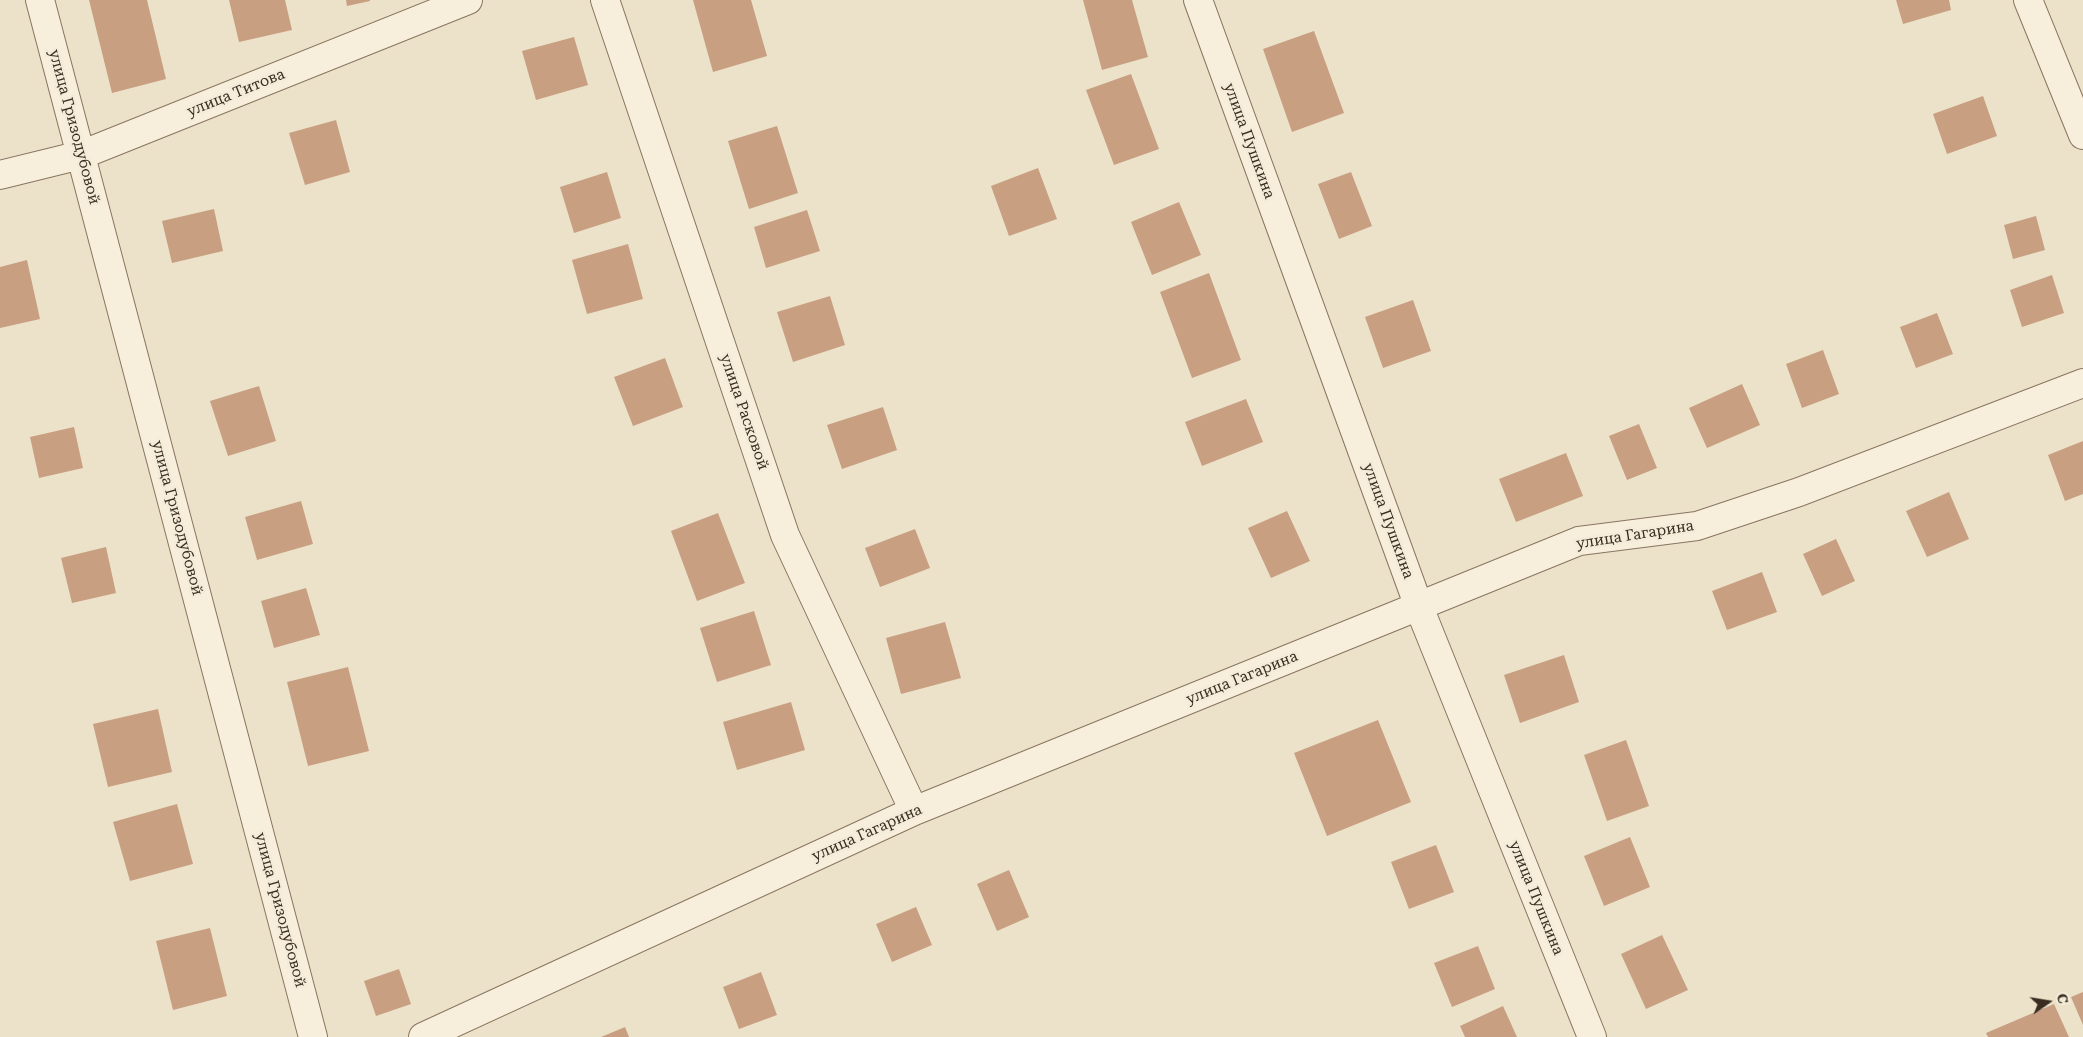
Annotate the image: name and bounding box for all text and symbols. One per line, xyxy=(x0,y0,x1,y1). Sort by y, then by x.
street label: улица Гризодубовой xyxy=(45,48,103,206)
street label: улица Титова xyxy=(185,65,287,121)
street label: улица Пушкина xyxy=(1220,81,1278,201)
street label: улица Расковой xyxy=(716,352,772,472)
street label: улица Гризодубовой xyxy=(148,439,206,597)
street label: улица Пушкина xyxy=(1359,461,1417,581)
street label: улица Гагарина xyxy=(1575,517,1695,553)
street label: улица Гагарина xyxy=(1184,647,1300,709)
street label: улица Гагарина xyxy=(809,801,925,865)
street label: улица Гризодубовой xyxy=(251,831,309,989)
street label: улица Пушкина xyxy=(1505,838,1567,958)
north arrow xyxy=(2023,977,2073,1027)
text: С xyxy=(2054,992,2072,1005)

